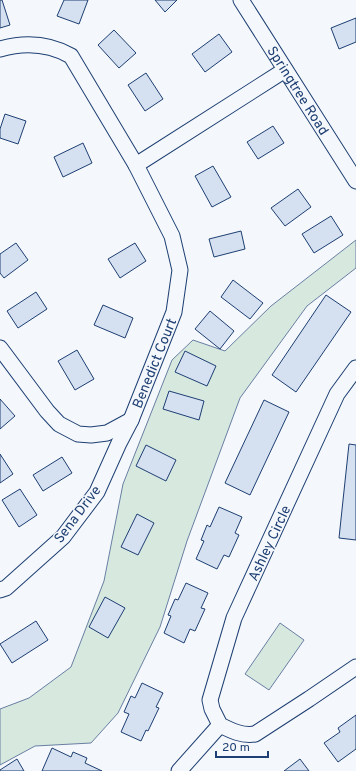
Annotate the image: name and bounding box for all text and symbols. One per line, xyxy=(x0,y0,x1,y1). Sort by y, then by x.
street label: Springtree Road xyxy=(263,43,332,139)
street label: Benedict Court xyxy=(130,316,181,411)
street label: Sena Drive xyxy=(51,483,105,547)
street label: Ashley Circle xyxy=(245,503,295,584)
scale bar xyxy=(216,733,268,759)
text: 20 m xyxy=(222,740,250,756)

